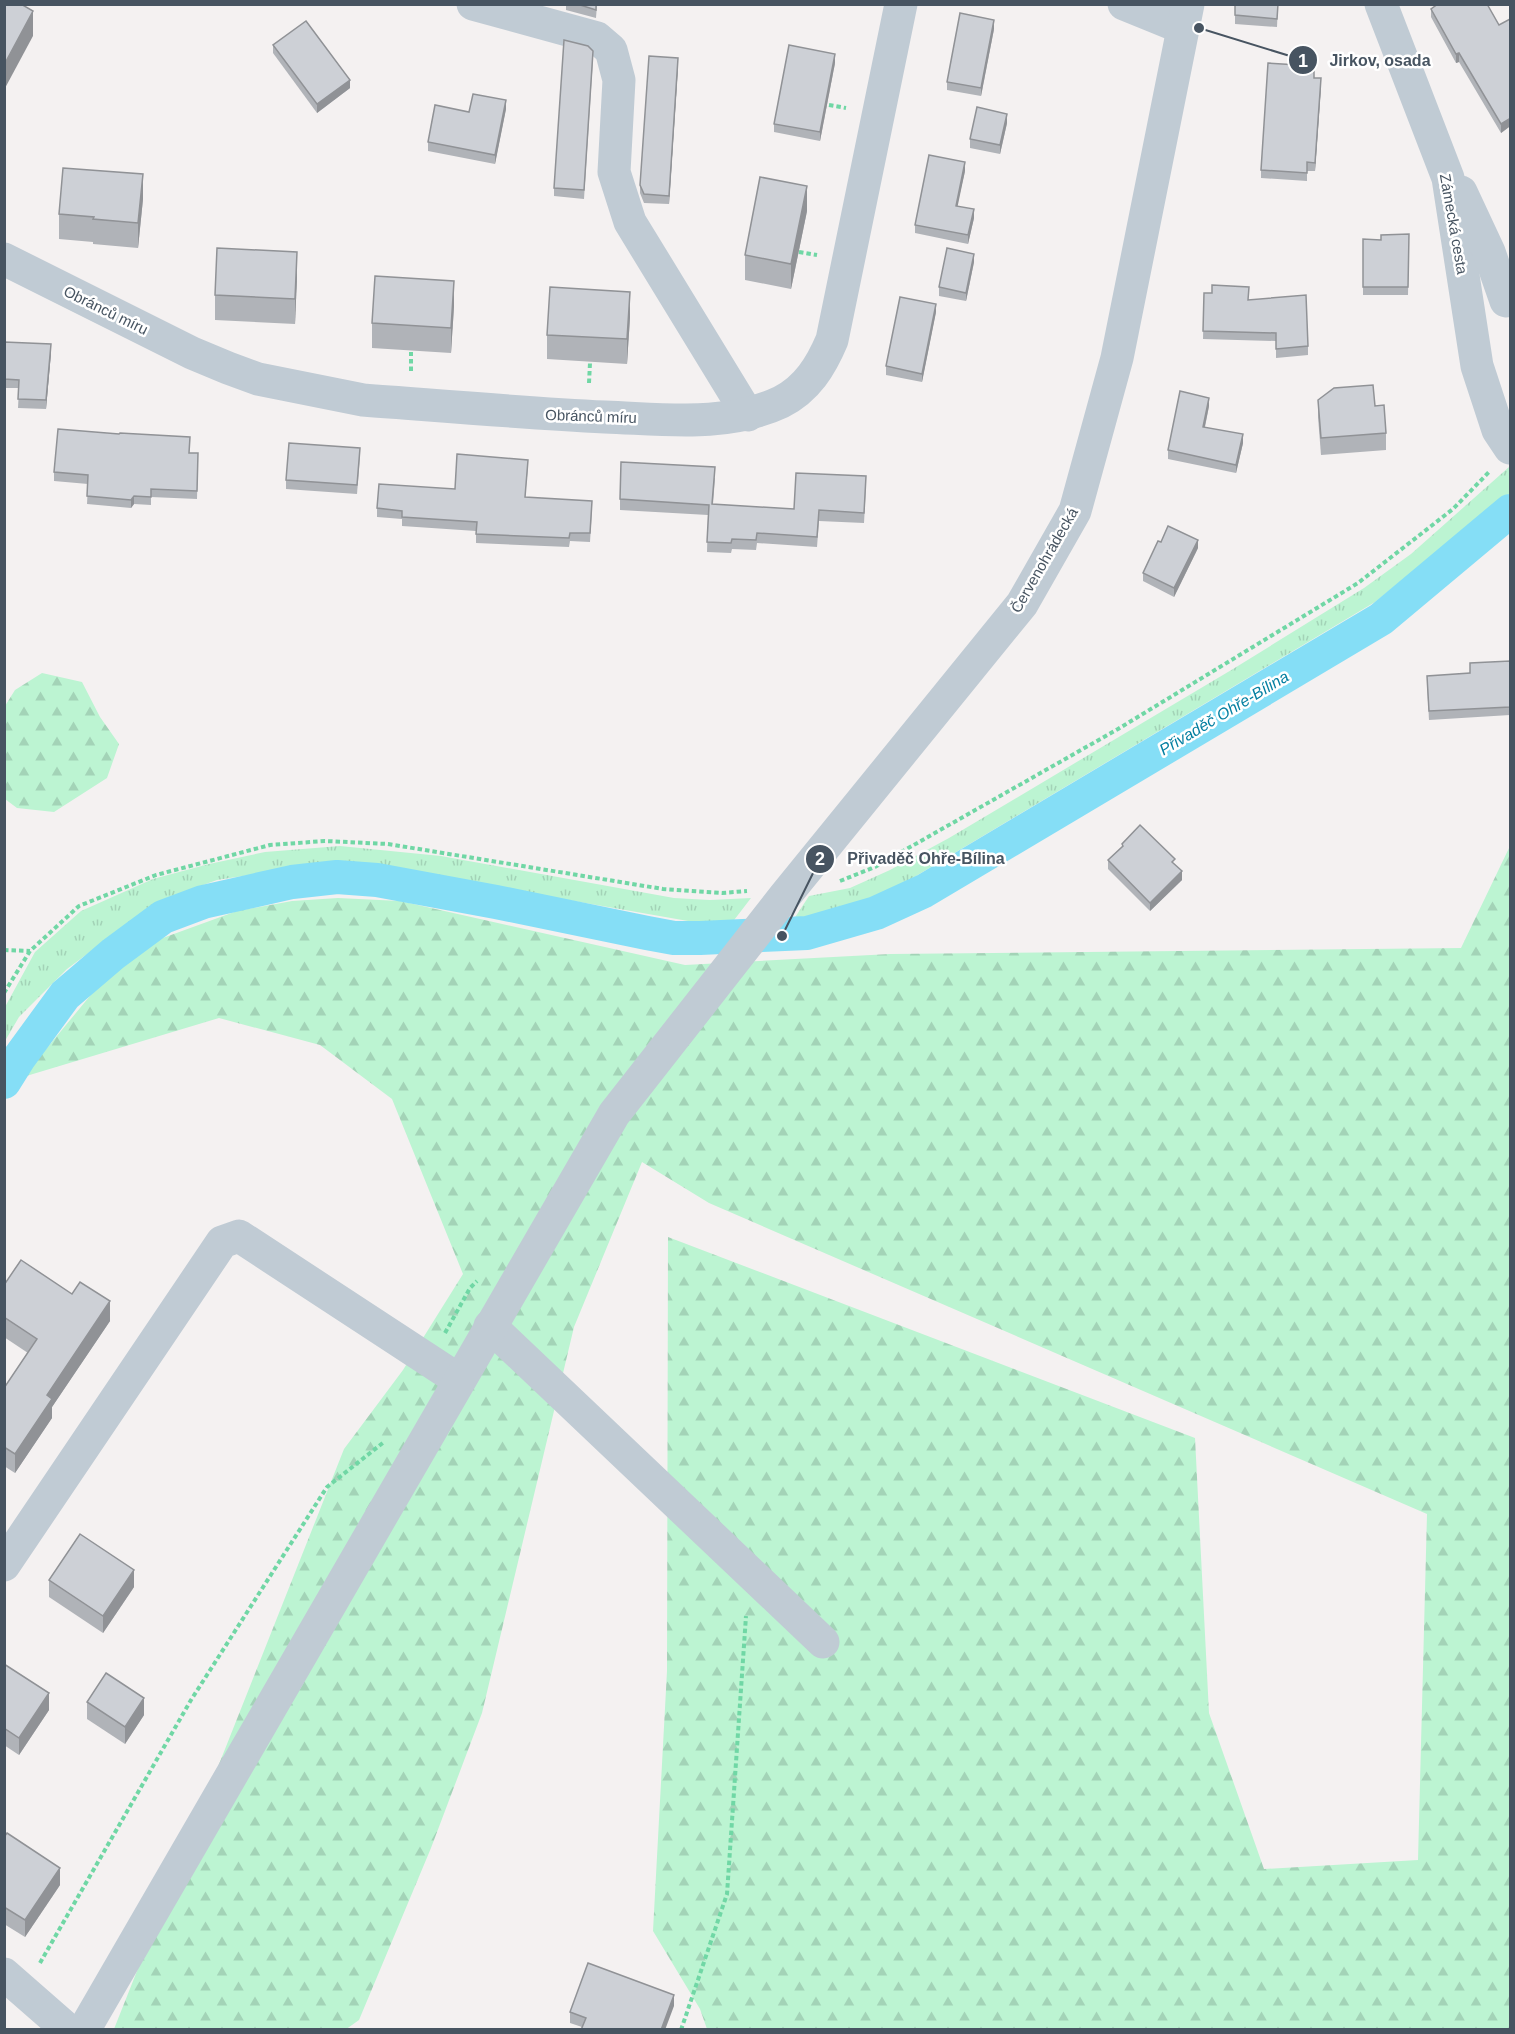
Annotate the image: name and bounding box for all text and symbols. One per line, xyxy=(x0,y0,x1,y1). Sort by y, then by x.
callout: Jirkov, osada xyxy=(1288,43,1443,77)
text: 1 xyxy=(1298,51,1308,71)
text: Jirkov, osada xyxy=(1329,52,1431,69)
street label: Zámecká cesta xyxy=(1437,172,1471,276)
street label: Obránců míru xyxy=(61,282,151,338)
street label: Obránců míru xyxy=(545,406,637,426)
street label: Červenohrádecká xyxy=(1007,504,1081,616)
water label: Přivaděč Ohře-Bílina xyxy=(1156,668,1292,758)
callout: Přivaděč Ohře-Bílina xyxy=(805,842,1017,876)
text: 2 xyxy=(815,849,825,869)
text: Přivaděč Ohře-Bílina xyxy=(847,850,1005,867)

